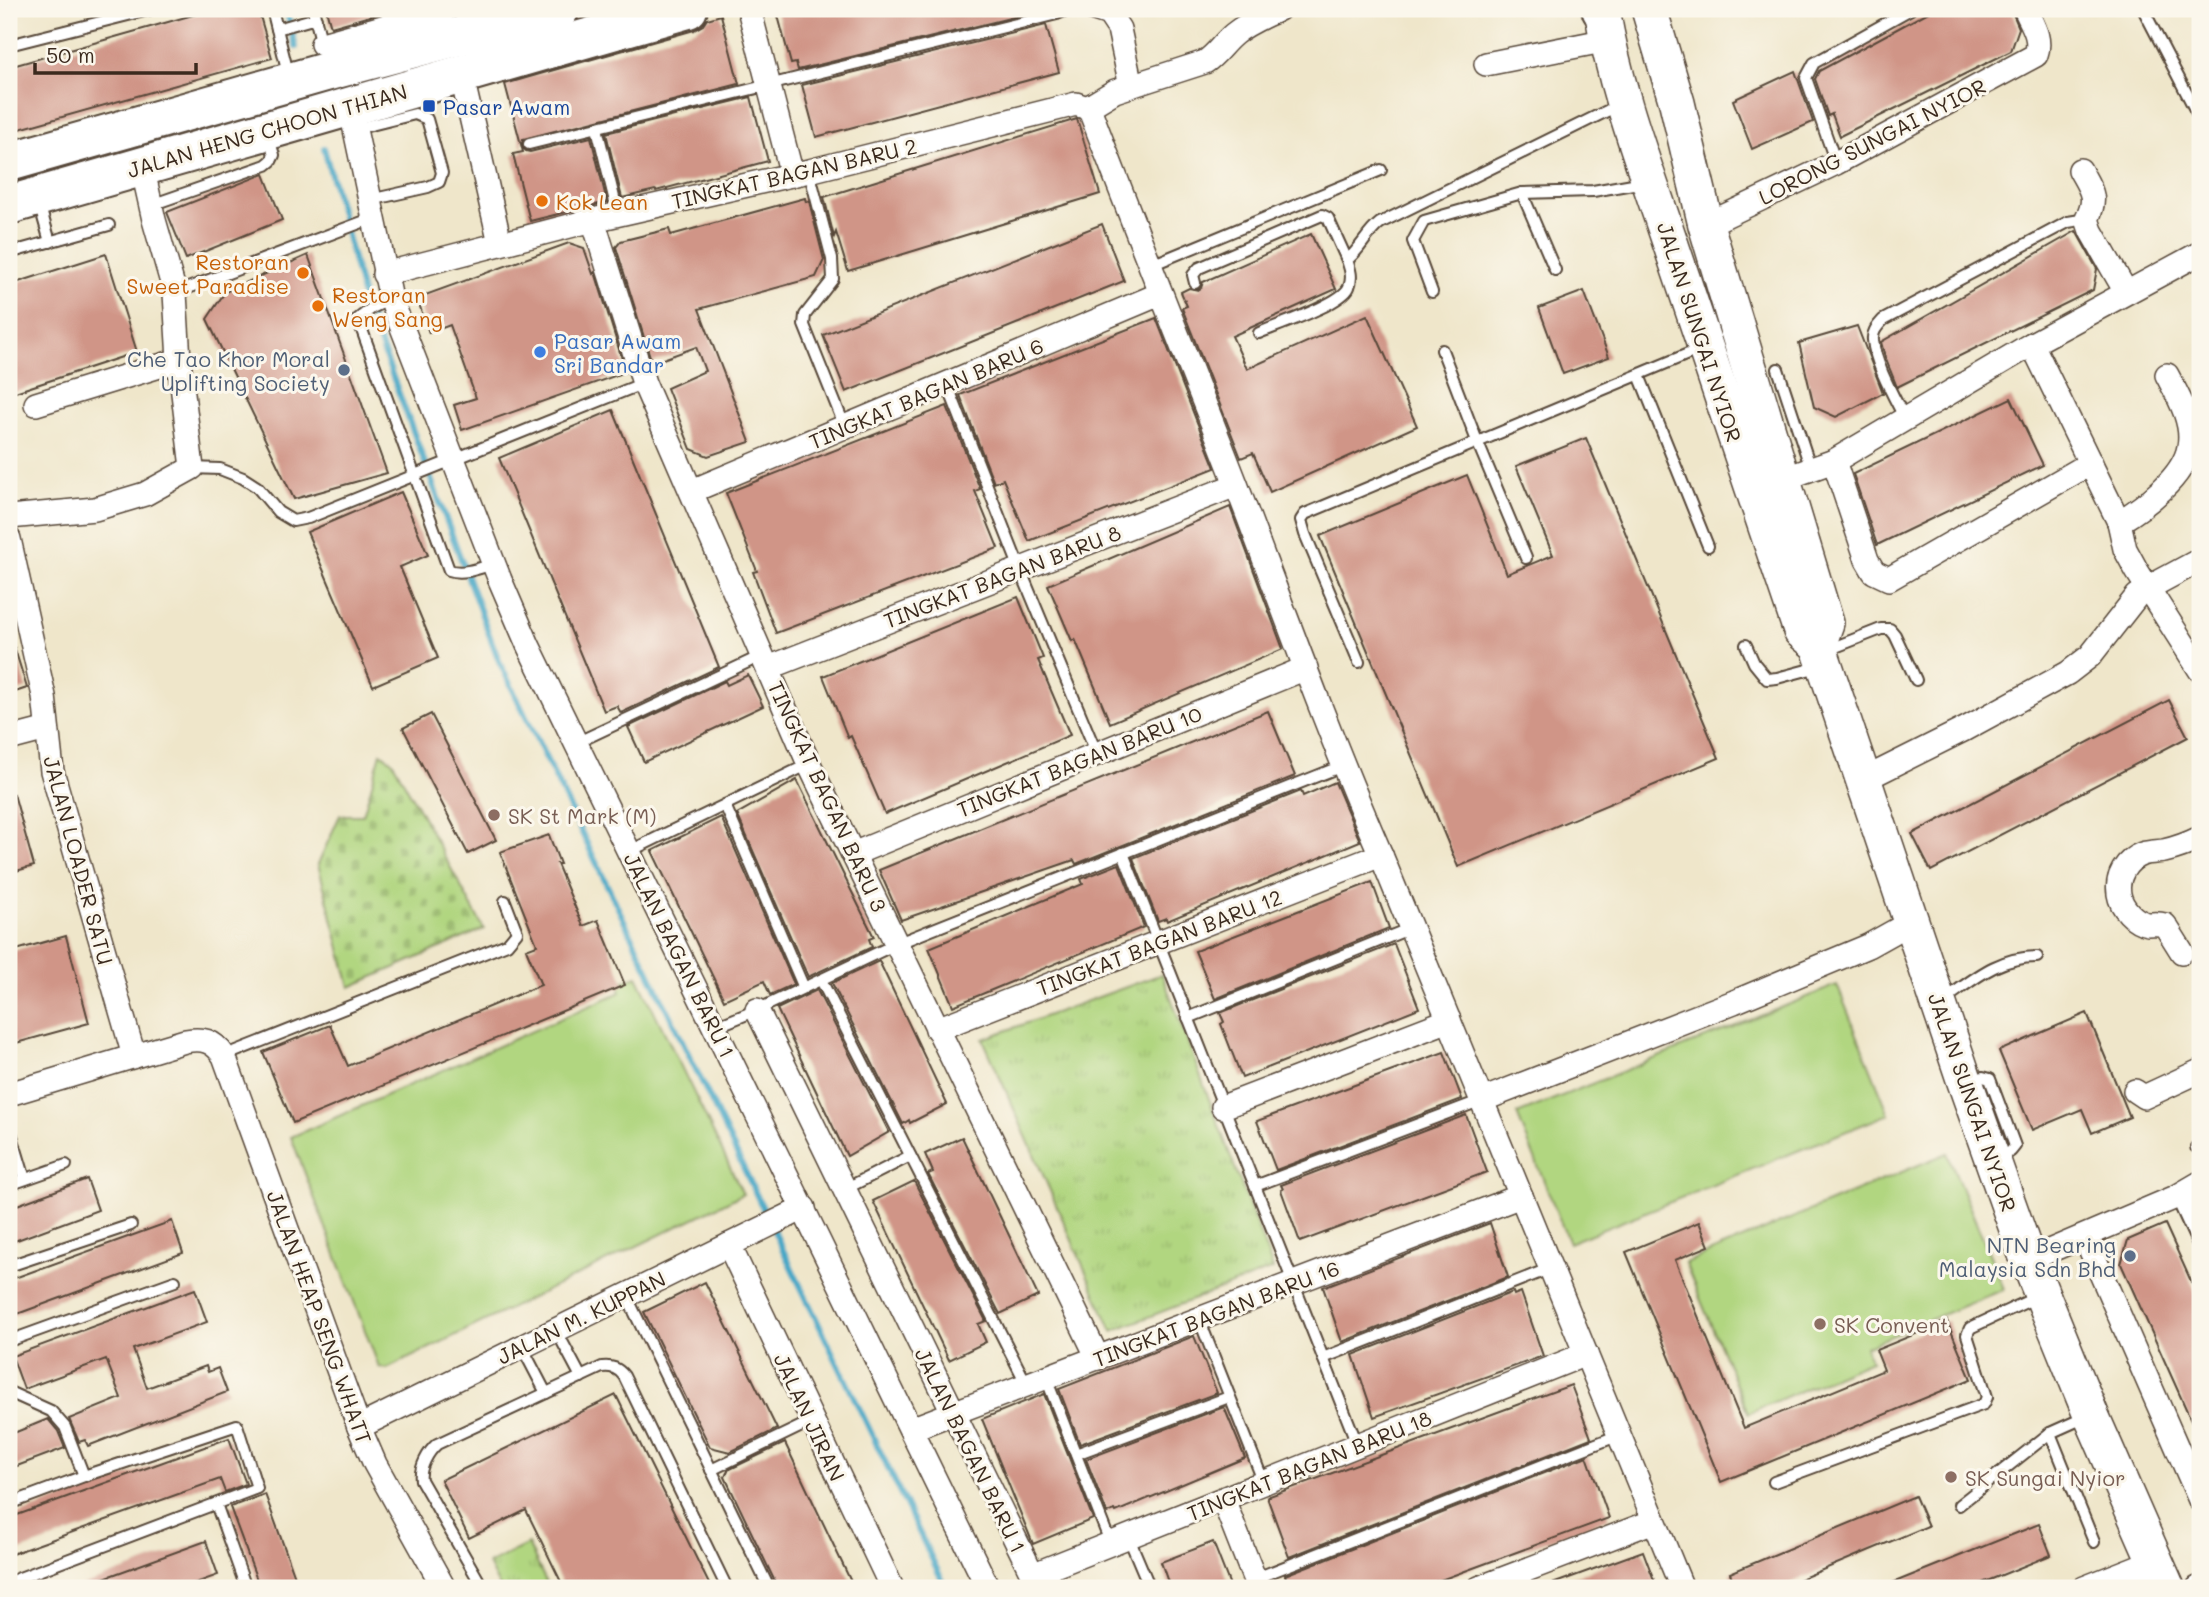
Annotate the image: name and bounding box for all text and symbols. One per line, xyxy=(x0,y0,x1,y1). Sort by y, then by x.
scale bar xyxy=(35,32,196,76)
text: 50 m xyxy=(46,41,95,68)
street label: LORONG SUNGAI NYIOR xyxy=(1754,72,1990,210)
street label: JALAN HENG CHOON THIAN xyxy=(124,77,410,183)
place label: Pasar Awam xyxy=(443,93,570,120)
marker: Pasar Awam xyxy=(421,98,437,114)
street label: TINGKAT BAGAN BARU 2 xyxy=(669,132,919,214)
place label: Kok Lean xyxy=(556,188,648,215)
marker: Kok Lean xyxy=(534,193,550,209)
street label: JALAN SUNGAI NYIOR xyxy=(1652,219,1748,445)
place label: Restoran Sweet Paradise xyxy=(126,248,289,299)
marker: Restoran Sweet Paradise xyxy=(295,265,311,281)
place label: Restoran Weng Sang xyxy=(332,281,443,332)
marker: Restoran Weng Sang xyxy=(310,298,326,314)
place label: Pasar Awam Sri Bandar xyxy=(554,327,681,378)
street label: TINGKAT BAGAN BARU 6 xyxy=(805,331,1047,455)
marker: Pasar Awam Sri Bandar xyxy=(532,344,548,360)
place label: Che Tao Khor Moral Uplifting Society xyxy=(127,345,330,396)
marker: Che Tao Khor Moral Uplifting Society xyxy=(336,362,352,378)
street label: TINGKAT BAGAN BARU 8 xyxy=(880,518,1124,634)
street label: TINGKAT BAGAN BARU 3 xyxy=(763,676,893,916)
street label: TINGKAT BAGAN BARU 10 xyxy=(953,699,1205,823)
street label: JALAN LOADER SATU xyxy=(38,753,120,967)
place label: SK St Mark (M) xyxy=(508,802,656,829)
marker: SK St Mark (M) xyxy=(486,807,502,823)
street label: JALAN BAGAN BARU 1 xyxy=(619,848,741,1062)
street label: TINGKAT BAGAN BARU 12 xyxy=(1033,883,1285,1001)
street label: JALAN SUNGAI NYIOR xyxy=(1923,989,2023,1215)
street label: JALAN HEAP SENG WHATT xyxy=(261,1187,379,1447)
place label: NTN Bearing Malaysia Sdn Bhd xyxy=(1939,1231,2116,1282)
marker: NTN Bearing Malaysia Sdn Bhd xyxy=(2122,1248,2138,1264)
street label: TINGKAT BAGAN BARU 16 xyxy=(1089,1254,1343,1372)
street label: JALAN M. KUPPAN xyxy=(492,1264,670,1370)
place label: SK Convent xyxy=(1834,1311,1949,1338)
marker: SK Convent xyxy=(1812,1316,1828,1332)
street label: JALAN BAGAN BARU 1 xyxy=(910,1343,1032,1557)
street label: JALAN JIRAN xyxy=(769,1349,851,1485)
street label: TINGKAT BAGAN BARU 18 xyxy=(1183,1404,1435,1526)
place label: SK Sungai Nyior xyxy=(1965,1464,2126,1491)
marker: SK Sungai Nyior xyxy=(1943,1469,1959,1485)

